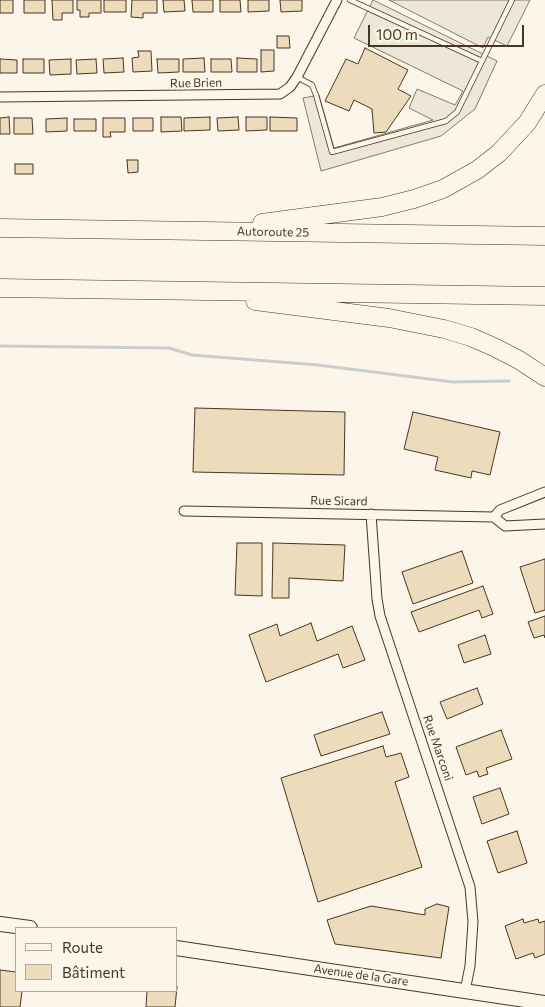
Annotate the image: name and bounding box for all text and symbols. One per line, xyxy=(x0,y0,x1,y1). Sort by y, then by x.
scale bar xyxy=(370,15,526,47)
text: 100 m xyxy=(376,25,418,43)
street label: Rue Brien xyxy=(170,75,222,91)
street label: Autoroute 25 xyxy=(237,224,309,240)
street label: Rue Sicard xyxy=(310,493,368,509)
street label: Rue Marconi xyxy=(420,713,456,783)
legend xyxy=(15,927,178,992)
text: Route xyxy=(62,938,103,956)
street label: Avenue de la Gare xyxy=(313,961,409,989)
text: Bâtiment xyxy=(62,963,125,981)

